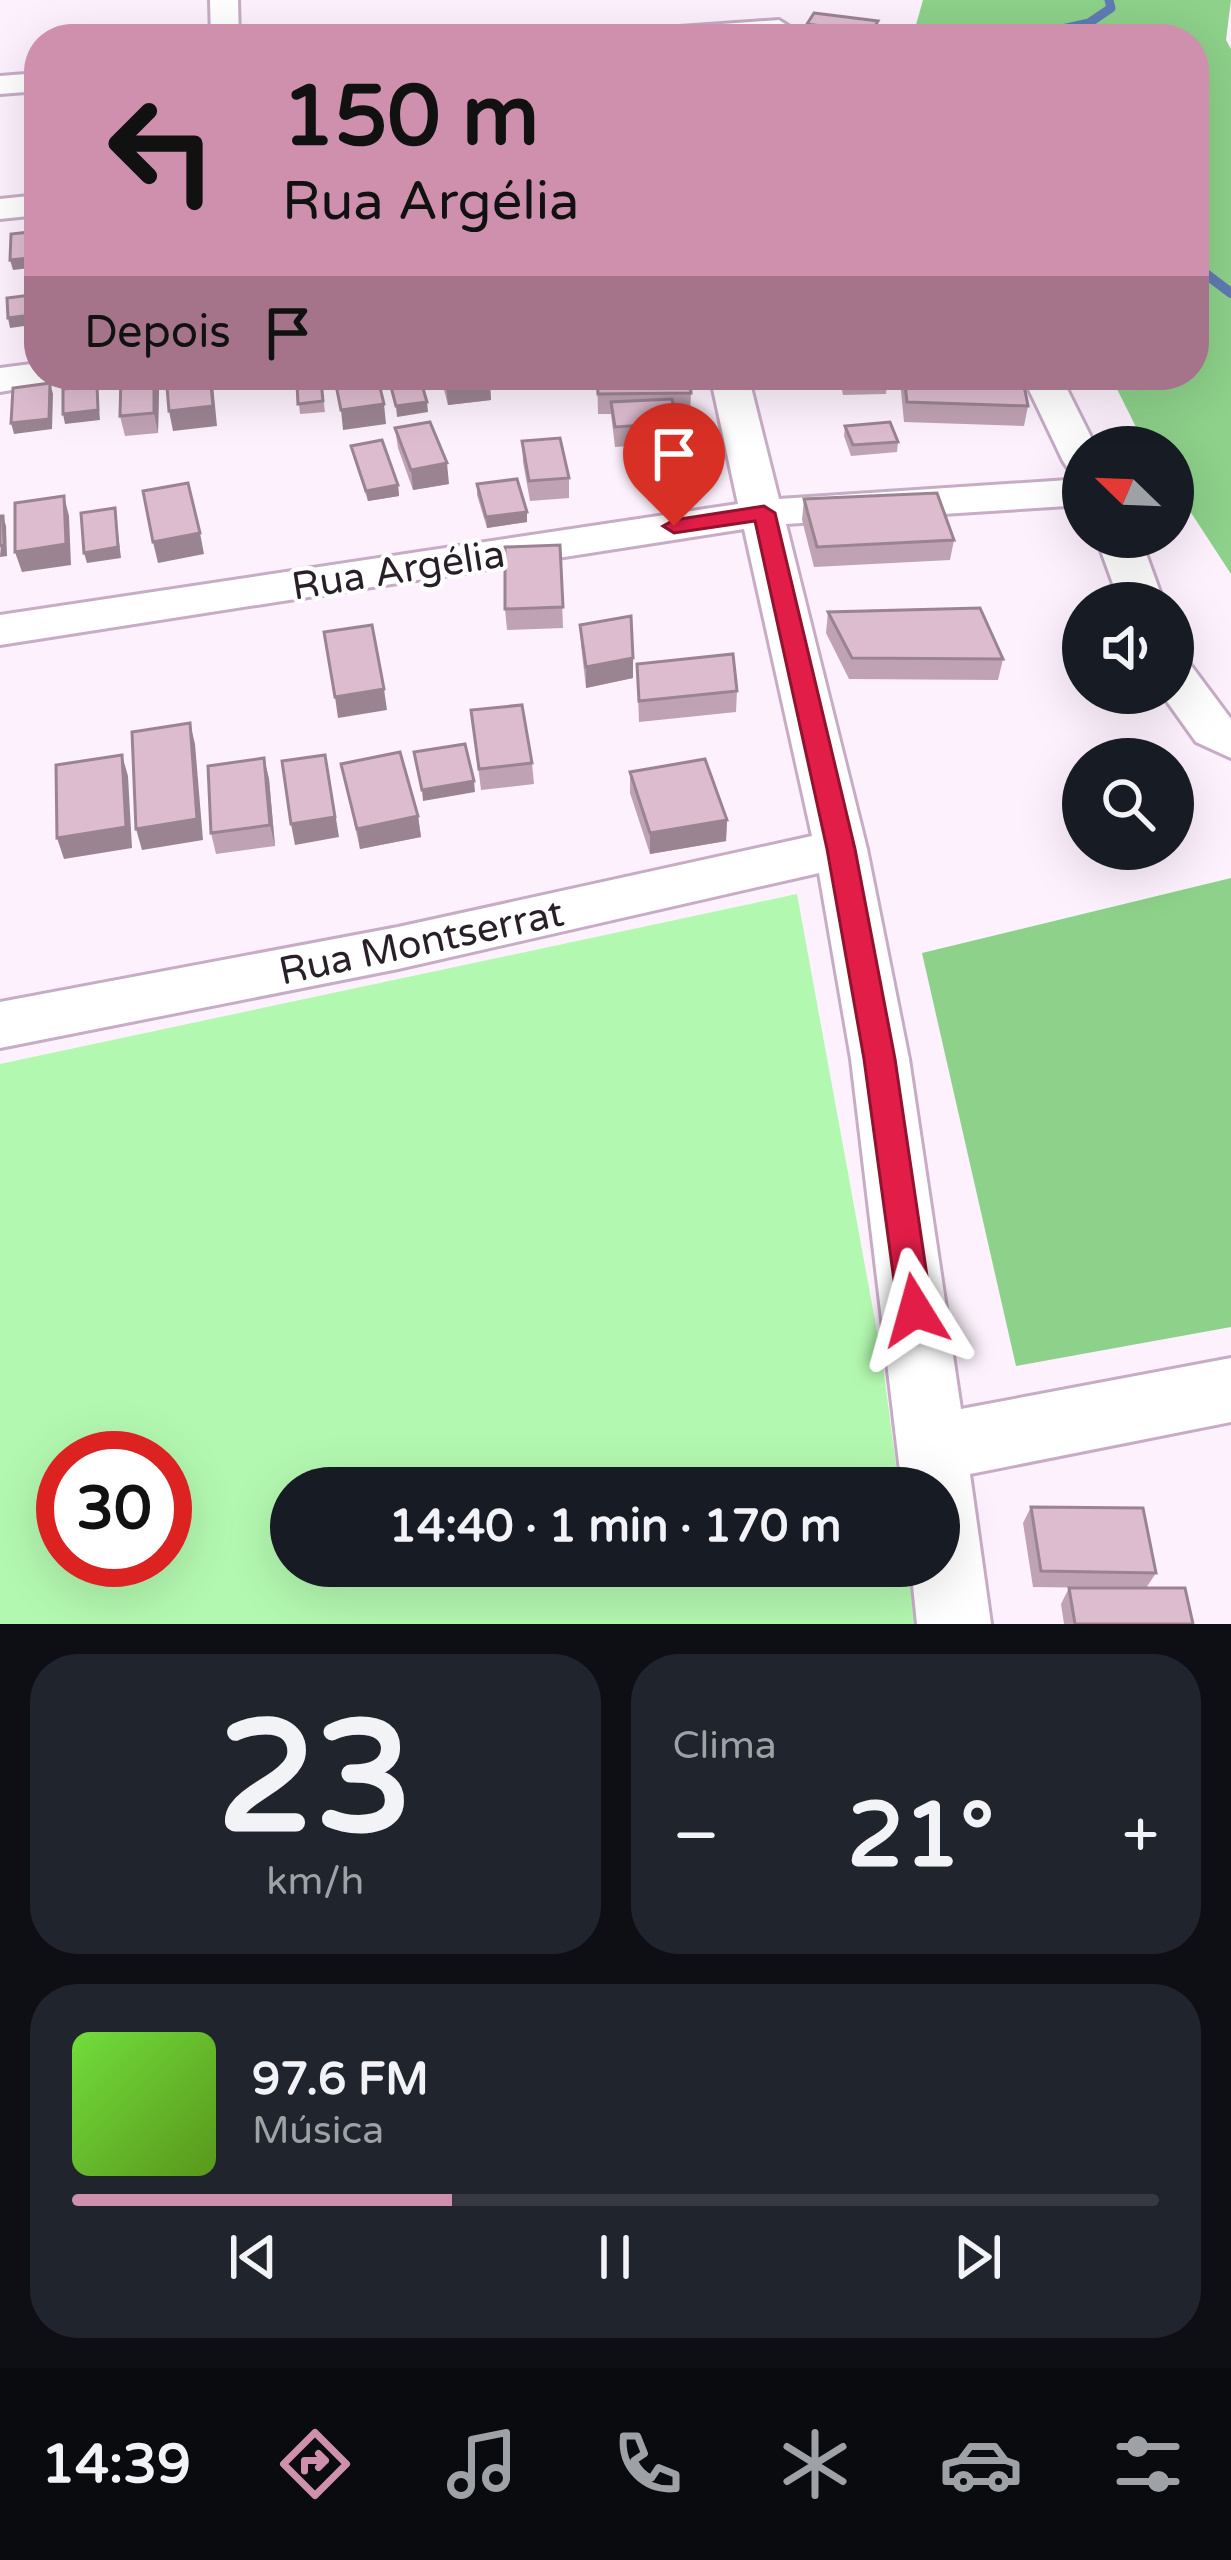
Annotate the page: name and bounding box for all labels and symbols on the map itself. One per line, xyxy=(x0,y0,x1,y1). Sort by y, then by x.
pin xyxy=(623,403,725,526)
north arrow xyxy=(1062,426,1194,558)
street label: Rua Argélia xyxy=(288,530,508,610)
street label: Rua Montserrat xyxy=(275,889,568,996)
position arrow xyxy=(852,1247,978,1373)
speed limit sign: 30 xyxy=(36,1431,192,1587)

